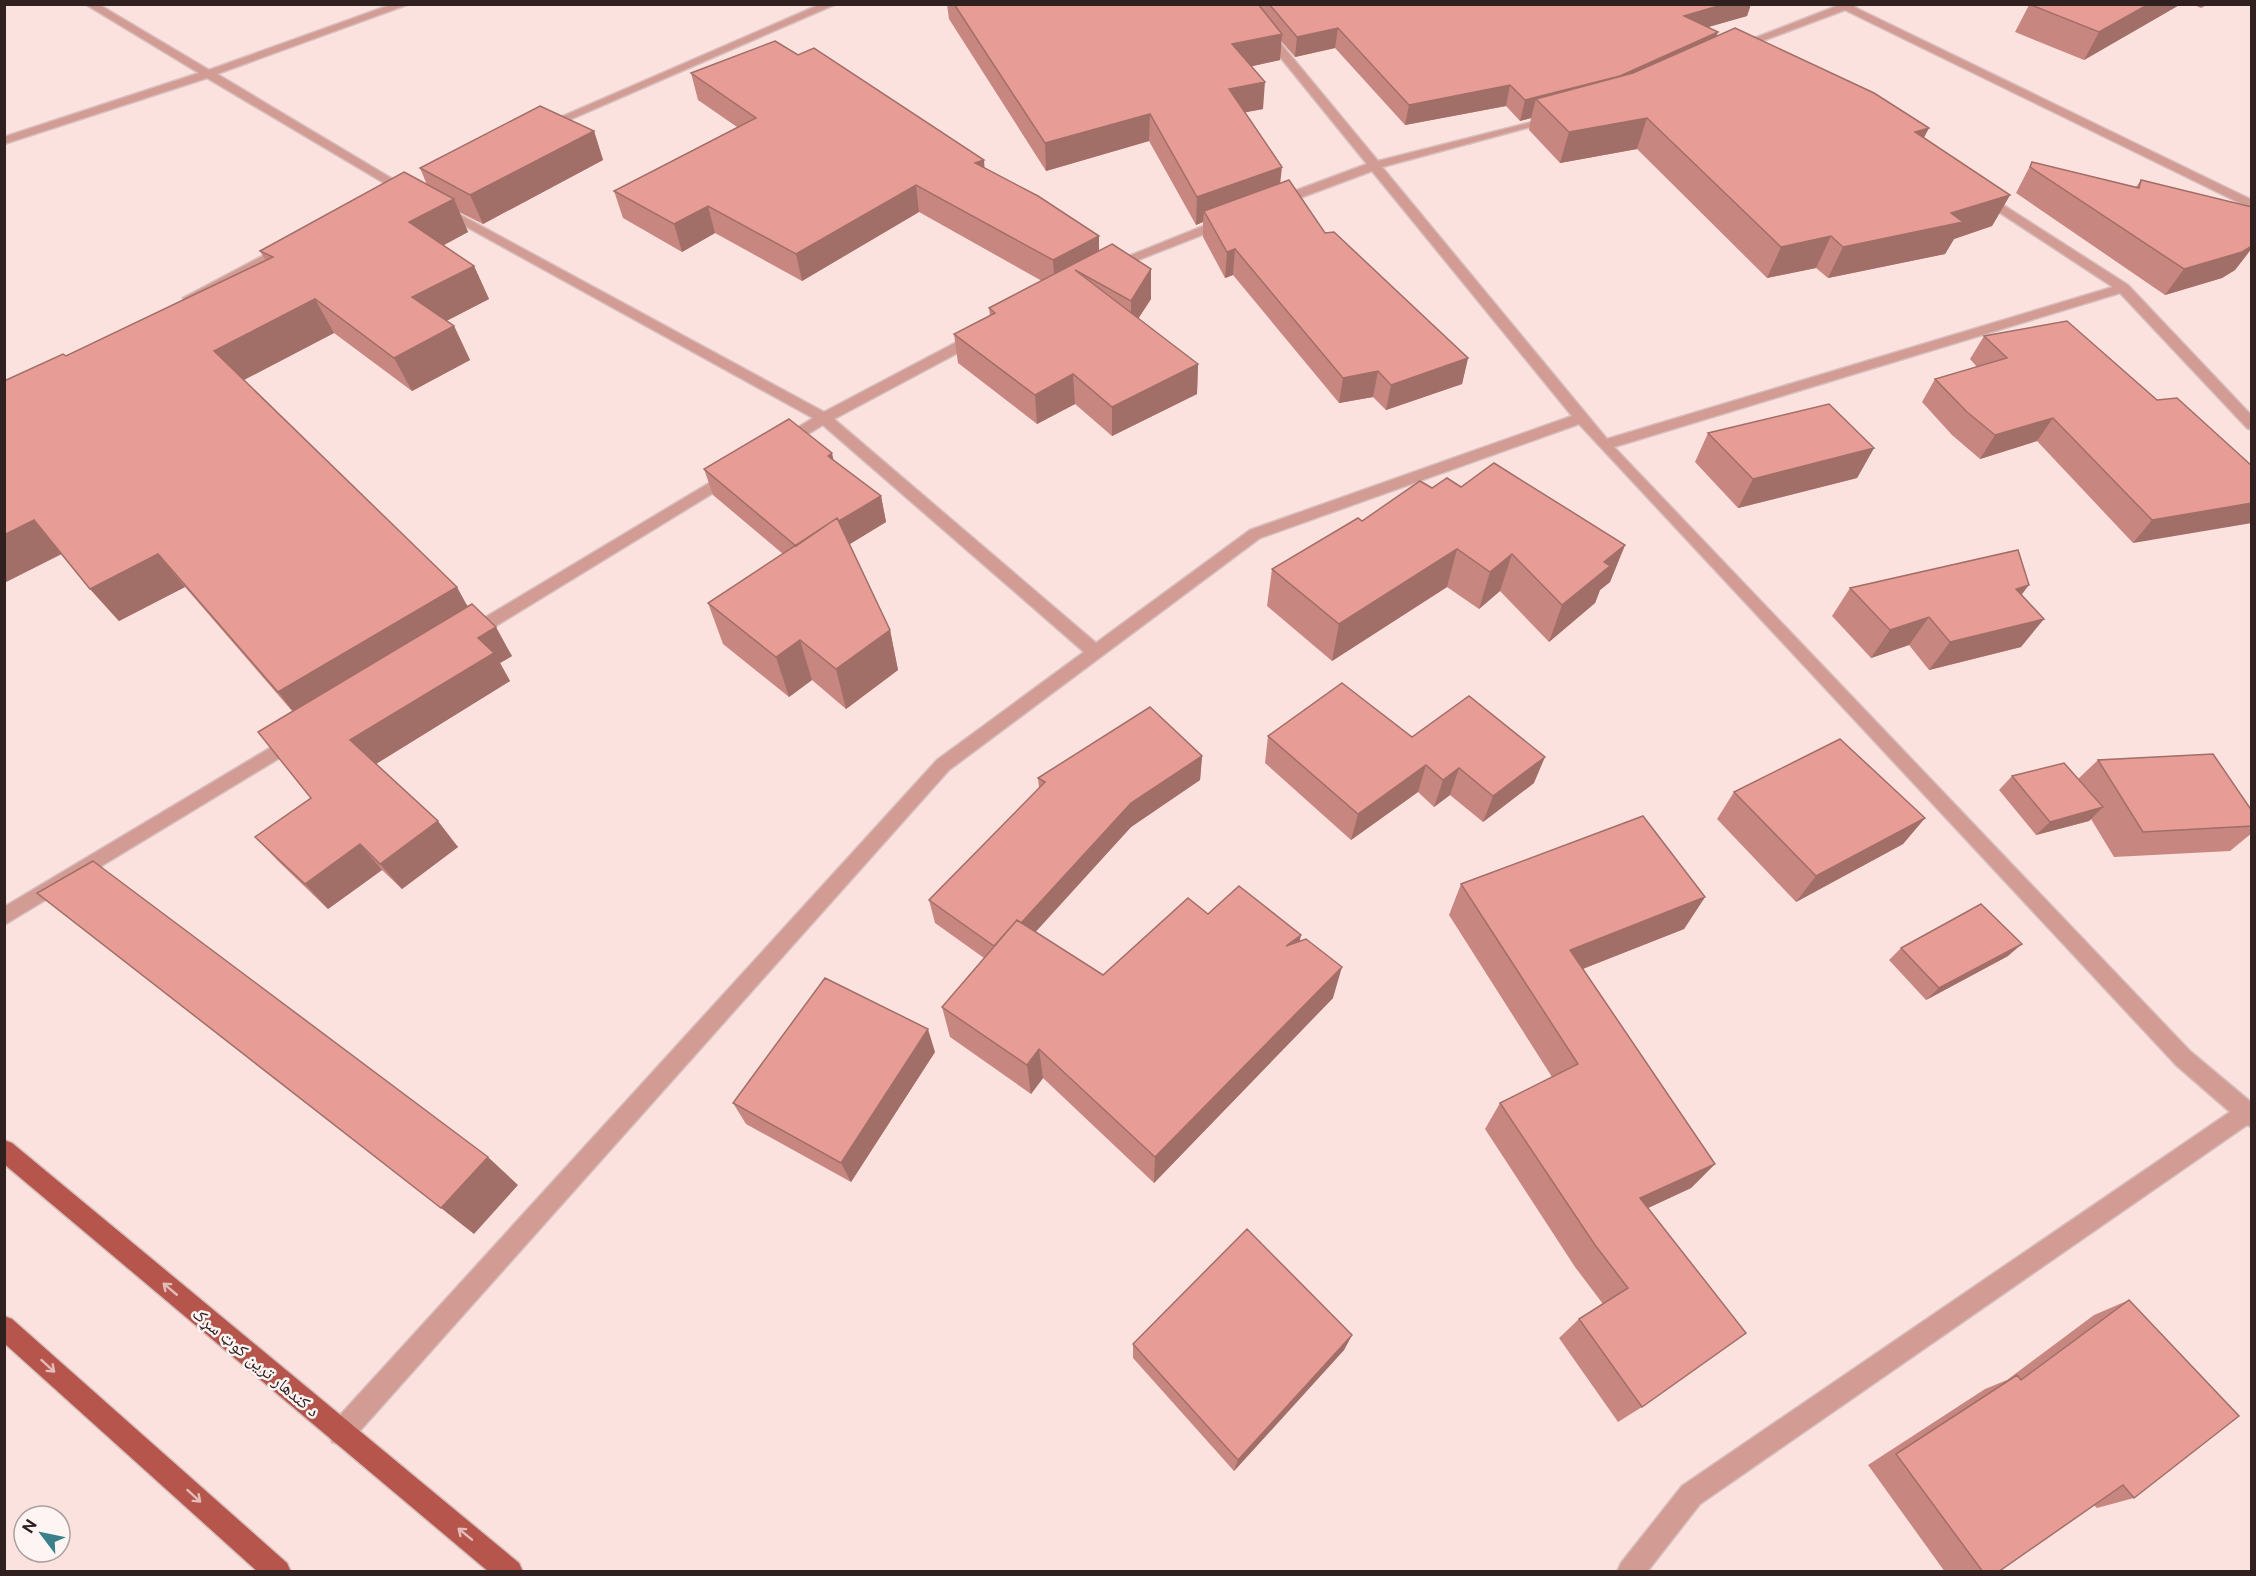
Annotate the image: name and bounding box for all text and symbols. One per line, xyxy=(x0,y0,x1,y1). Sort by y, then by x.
one-way arrow xyxy=(163,1282,178,1296)
street label: د کندهار ترين کوټ سړک xyxy=(188,1303,324,1422)
one-way arrow xyxy=(40,1359,55,1373)
one-way arrow xyxy=(186,1489,201,1503)
north arrow xyxy=(12,1504,72,1564)
text: N xyxy=(18,1516,41,1537)
one-way arrow xyxy=(457,1528,473,1541)

